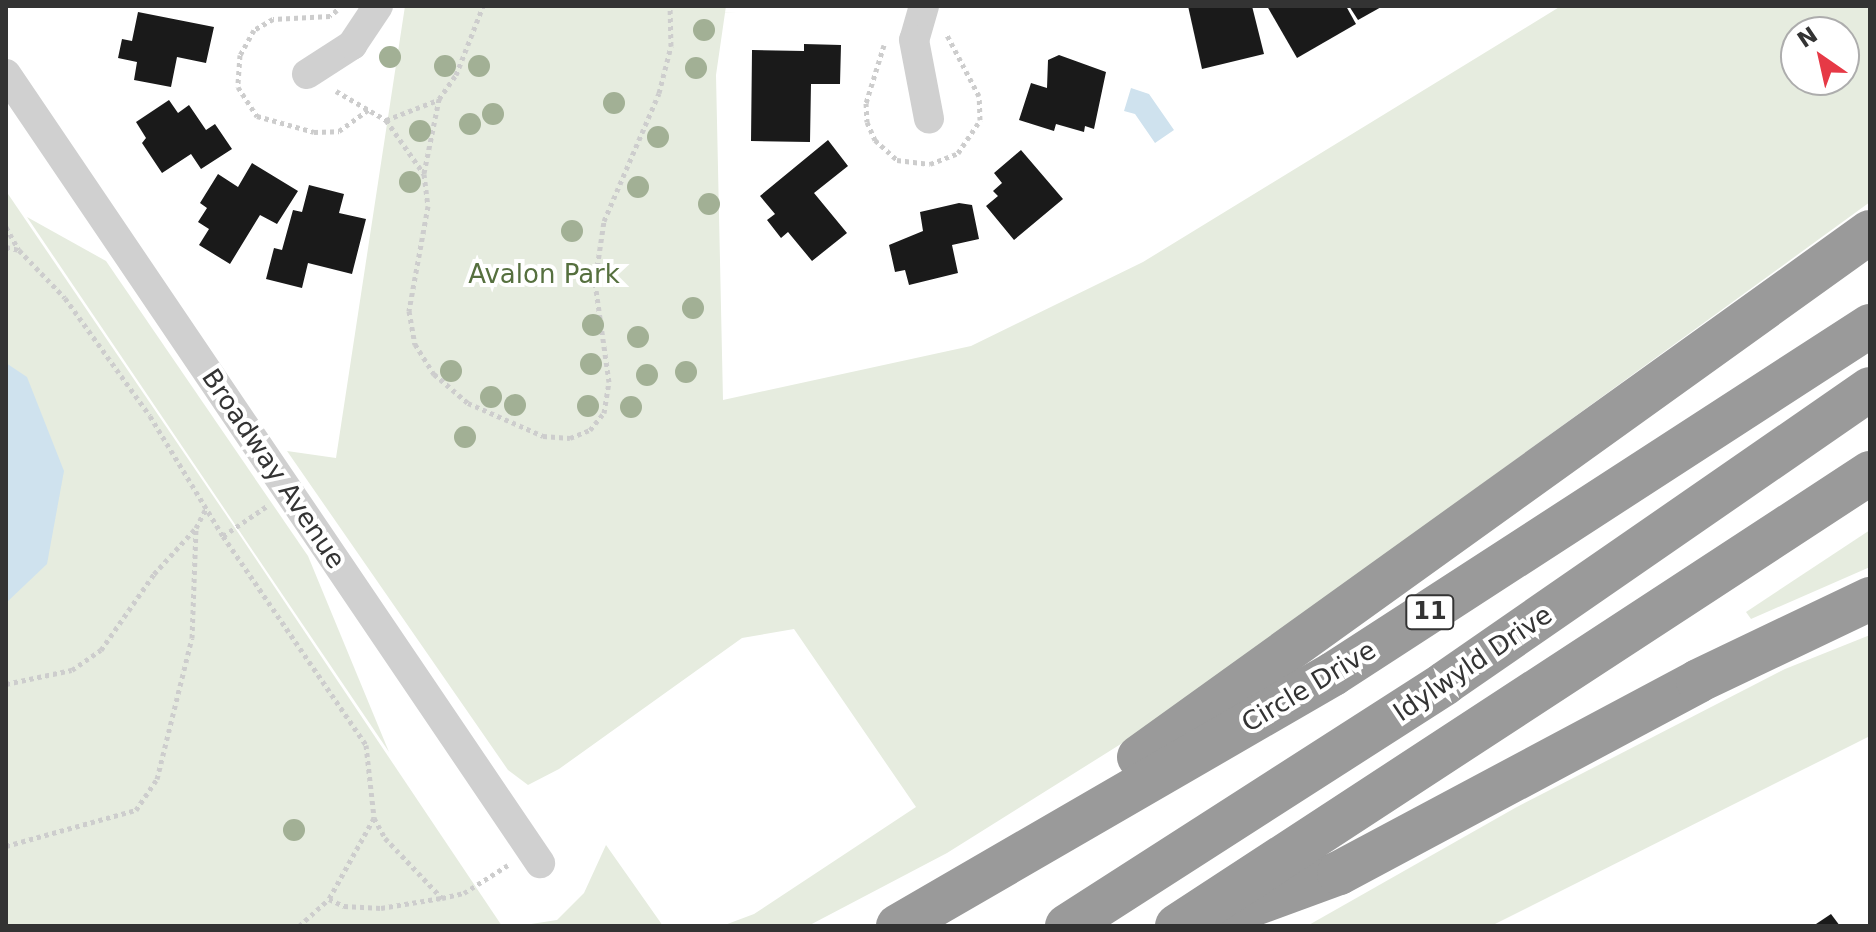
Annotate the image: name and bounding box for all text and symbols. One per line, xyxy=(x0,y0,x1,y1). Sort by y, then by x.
north arrow xyxy=(1780,16,1860,96)
text: N xyxy=(1793,22,1822,53)
park label: Avalon Park xyxy=(468,259,620,291)
street label: Broadway Avenue xyxy=(195,363,351,575)
road number: 11 xyxy=(1404,592,1456,632)
street label: Idylwyld Drive xyxy=(1388,599,1558,729)
street label: Circle Drive xyxy=(1236,635,1382,739)

